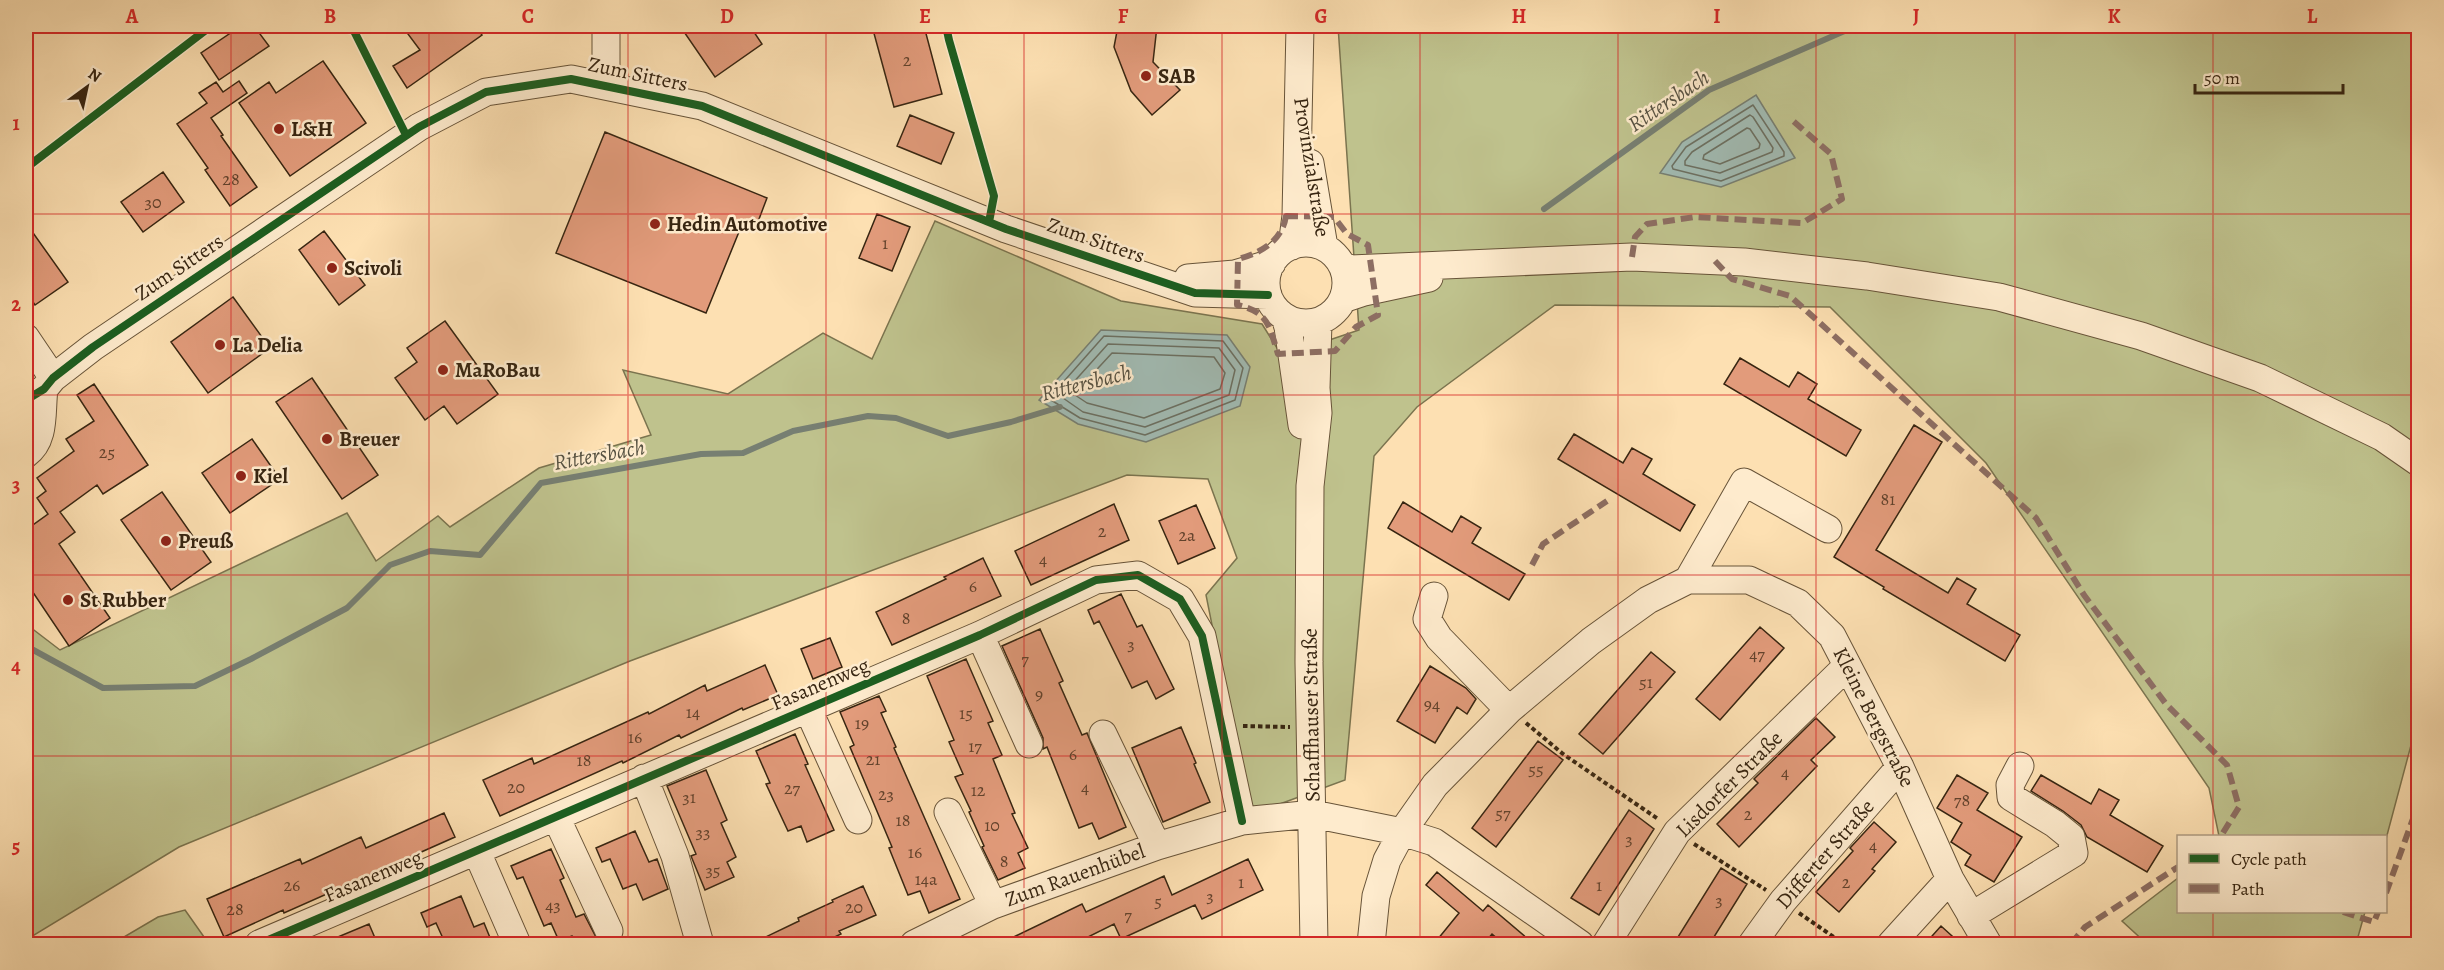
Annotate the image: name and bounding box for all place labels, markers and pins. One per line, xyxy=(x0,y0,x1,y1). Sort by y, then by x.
place label: SAB xyxy=(1158,62,1196,90)
marker: SAB xyxy=(1139,69,1153,83)
place label: L&H xyxy=(291,115,333,143)
marker: L&H xyxy=(272,122,286,136)
place label: Hedin Automotive xyxy=(667,210,828,238)
marker: Hedin Automotive xyxy=(648,217,662,231)
place label: Scivoli xyxy=(344,254,402,282)
marker: Scivoli xyxy=(325,261,339,275)
place label: La Delia xyxy=(232,331,304,359)
marker: La Delia xyxy=(213,338,227,352)
place label: MaRoBau xyxy=(455,356,541,384)
marker: MaRoBau xyxy=(436,363,450,377)
place label: Breuer xyxy=(339,425,400,453)
marker: Breuer xyxy=(320,432,334,446)
place label: Kiel xyxy=(253,462,288,490)
marker: Kiel xyxy=(234,469,248,483)
place label: Preuß xyxy=(178,527,234,555)
marker: Preuß xyxy=(159,534,173,548)
place label: St Rubber xyxy=(80,586,167,614)
marker: St Rubber xyxy=(61,593,75,607)

